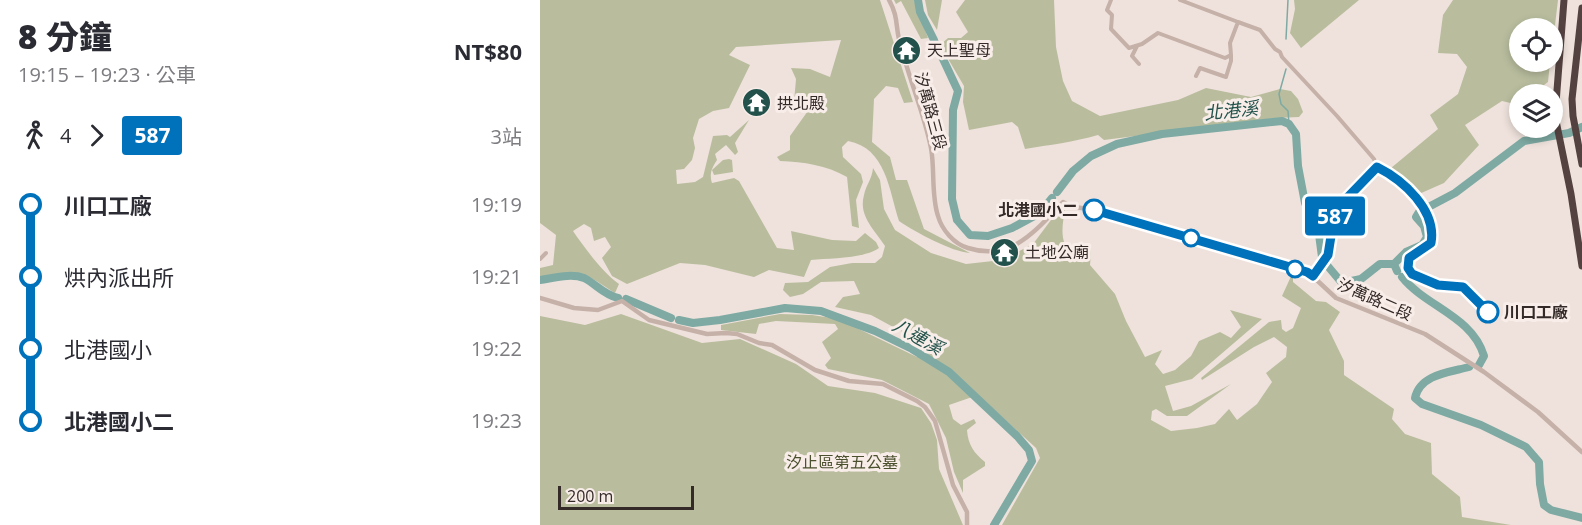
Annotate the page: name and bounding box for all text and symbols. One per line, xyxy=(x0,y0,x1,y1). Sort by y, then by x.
text: 8 分鐘 xyxy=(18,14,112,59)
map controls xyxy=(1509,18,1563,138)
button: locate xyxy=(1509,18,1563,72)
temple icon: 天上聖母 xyxy=(890,34,922,66)
text: NT$80 xyxy=(454,36,522,66)
place label: 天上聖母 xyxy=(927,39,991,61)
text: 19:15 – 19:23 · 公車 xyxy=(18,61,196,88)
street label: 汐萬路三段 xyxy=(910,70,952,152)
button: layers xyxy=(1509,84,1563,138)
temple icon: 拱北殿 xyxy=(740,87,772,119)
place label: 拱北殿 xyxy=(777,92,825,114)
water label: 北港溪 xyxy=(1203,95,1262,125)
icon: walk xyxy=(18,119,51,152)
icon: forward xyxy=(80,119,113,152)
text: 587 xyxy=(134,121,170,149)
text: 4 xyxy=(60,122,71,149)
text: 3站 xyxy=(491,123,522,150)
text: 川口工廠 xyxy=(64,190,152,220)
text: 19:19 xyxy=(471,191,522,218)
line badge: 587 xyxy=(1300,196,1370,236)
place label: 北港國小二 xyxy=(998,199,1078,221)
marker: 北港國小二 xyxy=(1083,199,1105,221)
text: 587 xyxy=(1317,202,1353,230)
unlabelled marker xyxy=(1182,229,1200,247)
temple icon: 土地公廟 xyxy=(988,236,1020,268)
place label: 土地公廟 xyxy=(1025,241,1089,263)
unlabelled marker xyxy=(1286,260,1304,278)
text: 烘內派出所 xyxy=(64,262,174,292)
text: 19:21 xyxy=(471,263,522,290)
street label: 汐萬路二段 xyxy=(1334,273,1416,325)
marker: 川口工廠 xyxy=(1477,301,1499,323)
place label: 川口工廠 xyxy=(1504,301,1568,323)
water label: 八連溪 xyxy=(889,312,950,361)
text: 北港國小 xyxy=(64,334,152,364)
text: 19:22 xyxy=(471,335,522,362)
text: 北港國小二 xyxy=(64,406,174,436)
text: 19:23 xyxy=(471,407,522,434)
park label: 汐止區第五公墓 xyxy=(786,451,898,473)
scale bar xyxy=(558,483,694,510)
text: 200 m xyxy=(567,485,613,507)

